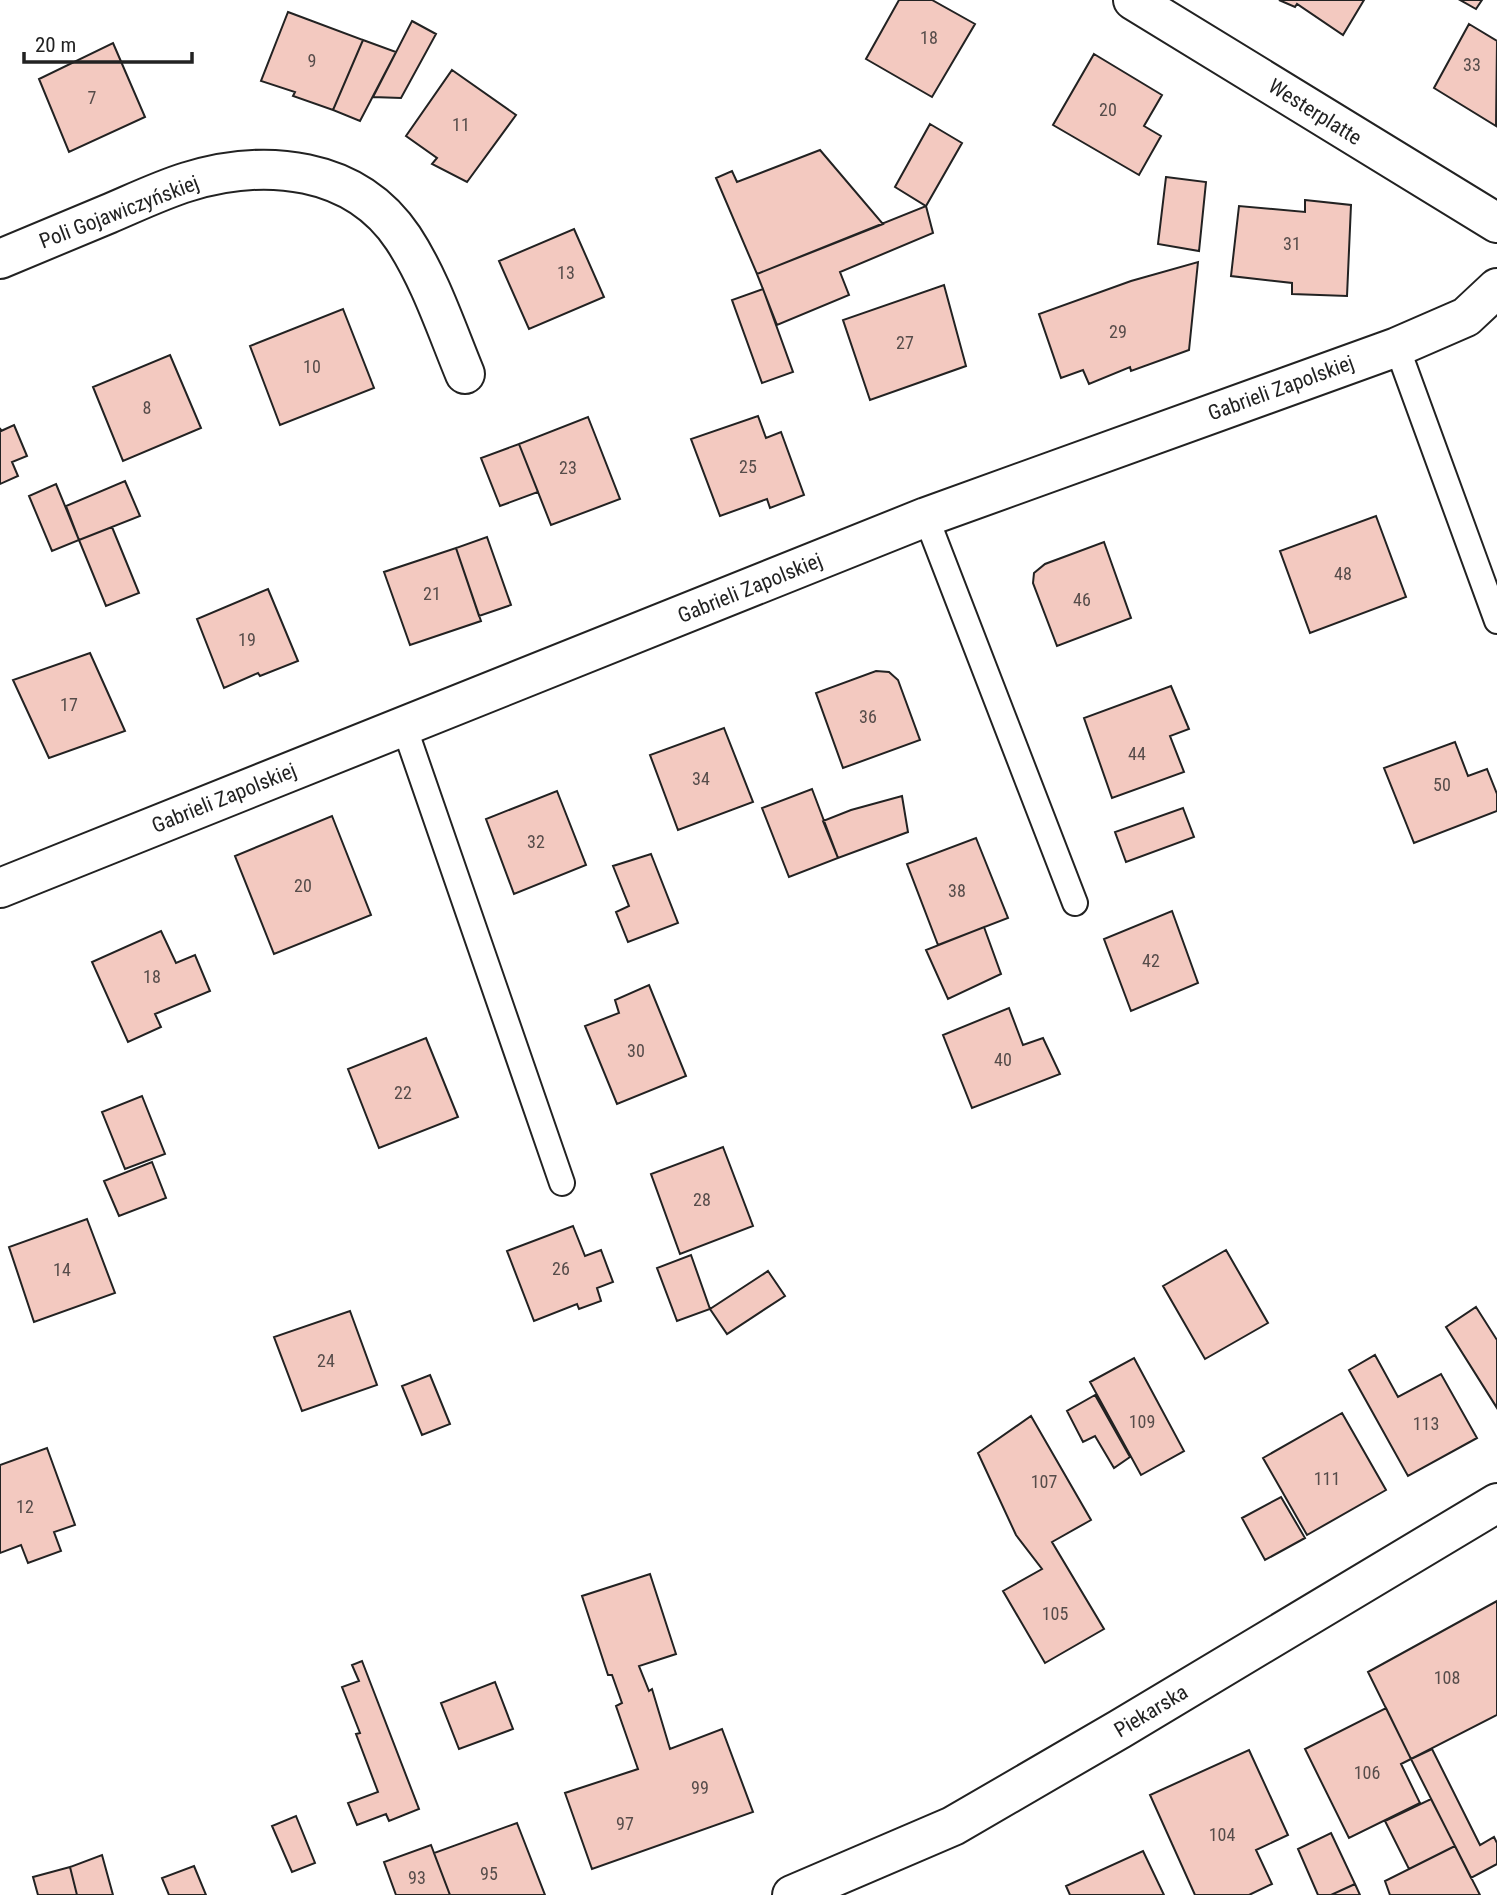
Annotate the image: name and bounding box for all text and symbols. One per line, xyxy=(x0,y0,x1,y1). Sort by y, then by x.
scale bar xyxy=(24,21,192,65)
house number: 18 xyxy=(920,27,938,48)
text: 20 m xyxy=(35,33,76,57)
house number: 9 xyxy=(308,50,316,71)
house number: 33 xyxy=(1463,54,1481,75)
street label: Westerplatte xyxy=(1264,74,1366,150)
house number: 7 xyxy=(88,87,97,108)
house number: 20 xyxy=(1099,99,1117,120)
house number: 11 xyxy=(452,114,470,135)
street label: Poli Gojawiczyńskiej xyxy=(36,171,202,253)
house number: 31 xyxy=(1283,233,1301,254)
house number: 13 xyxy=(557,262,575,283)
house number: 29 xyxy=(1109,321,1127,342)
house number: 27 xyxy=(896,332,914,353)
street label: Gabrieli Zapolskiej xyxy=(1205,350,1357,426)
house number: 10 xyxy=(303,356,321,377)
house number: 8 xyxy=(143,397,151,418)
house number: 25 xyxy=(739,456,757,477)
house number: 23 xyxy=(559,457,577,478)
street label: Gabrieli Zapolskiej xyxy=(674,548,826,628)
house number: 48 xyxy=(1334,563,1352,584)
house number: 21 xyxy=(423,583,441,604)
house number: 46 xyxy=(1073,589,1091,610)
house number: 19 xyxy=(238,629,256,650)
house number: 17 xyxy=(60,694,78,715)
house number: 36 xyxy=(859,706,877,727)
house number: 44 xyxy=(1128,743,1146,764)
street label: Gabrieli Zapolskiej xyxy=(148,758,300,838)
house number: 34 xyxy=(692,768,710,789)
house number: 50 xyxy=(1433,774,1451,795)
house number: 32 xyxy=(527,831,545,852)
house number: 20 xyxy=(294,875,312,896)
house number: 38 xyxy=(948,880,966,901)
house number: 42 xyxy=(1142,950,1160,971)
house number: 18 xyxy=(143,966,161,987)
house number: 30 xyxy=(627,1040,645,1061)
house number: 40 xyxy=(994,1049,1012,1070)
house number: 22 xyxy=(394,1082,412,1103)
house number: 28 xyxy=(693,1189,711,1210)
house number: 26 xyxy=(552,1258,570,1279)
house number: 14 xyxy=(53,1259,71,1280)
house number: 24 xyxy=(317,1350,335,1371)
house number: 109 xyxy=(1129,1411,1155,1432)
house number: 113 xyxy=(1413,1413,1439,1434)
house number: 111 xyxy=(1314,1468,1340,1489)
house number: 107 xyxy=(1031,1471,1057,1492)
house number: 12 xyxy=(16,1496,34,1517)
house number: 105 xyxy=(1042,1603,1068,1624)
house number: 108 xyxy=(1434,1667,1460,1688)
street label: Piekarska xyxy=(1110,1680,1192,1742)
house number: 106 xyxy=(1354,1762,1380,1783)
house number: 99 xyxy=(691,1777,709,1798)
house number: 97 xyxy=(616,1813,634,1834)
house number: 104 xyxy=(1209,1824,1235,1845)
house number: 95 xyxy=(480,1863,498,1884)
house number: 93 xyxy=(408,1867,426,1888)

